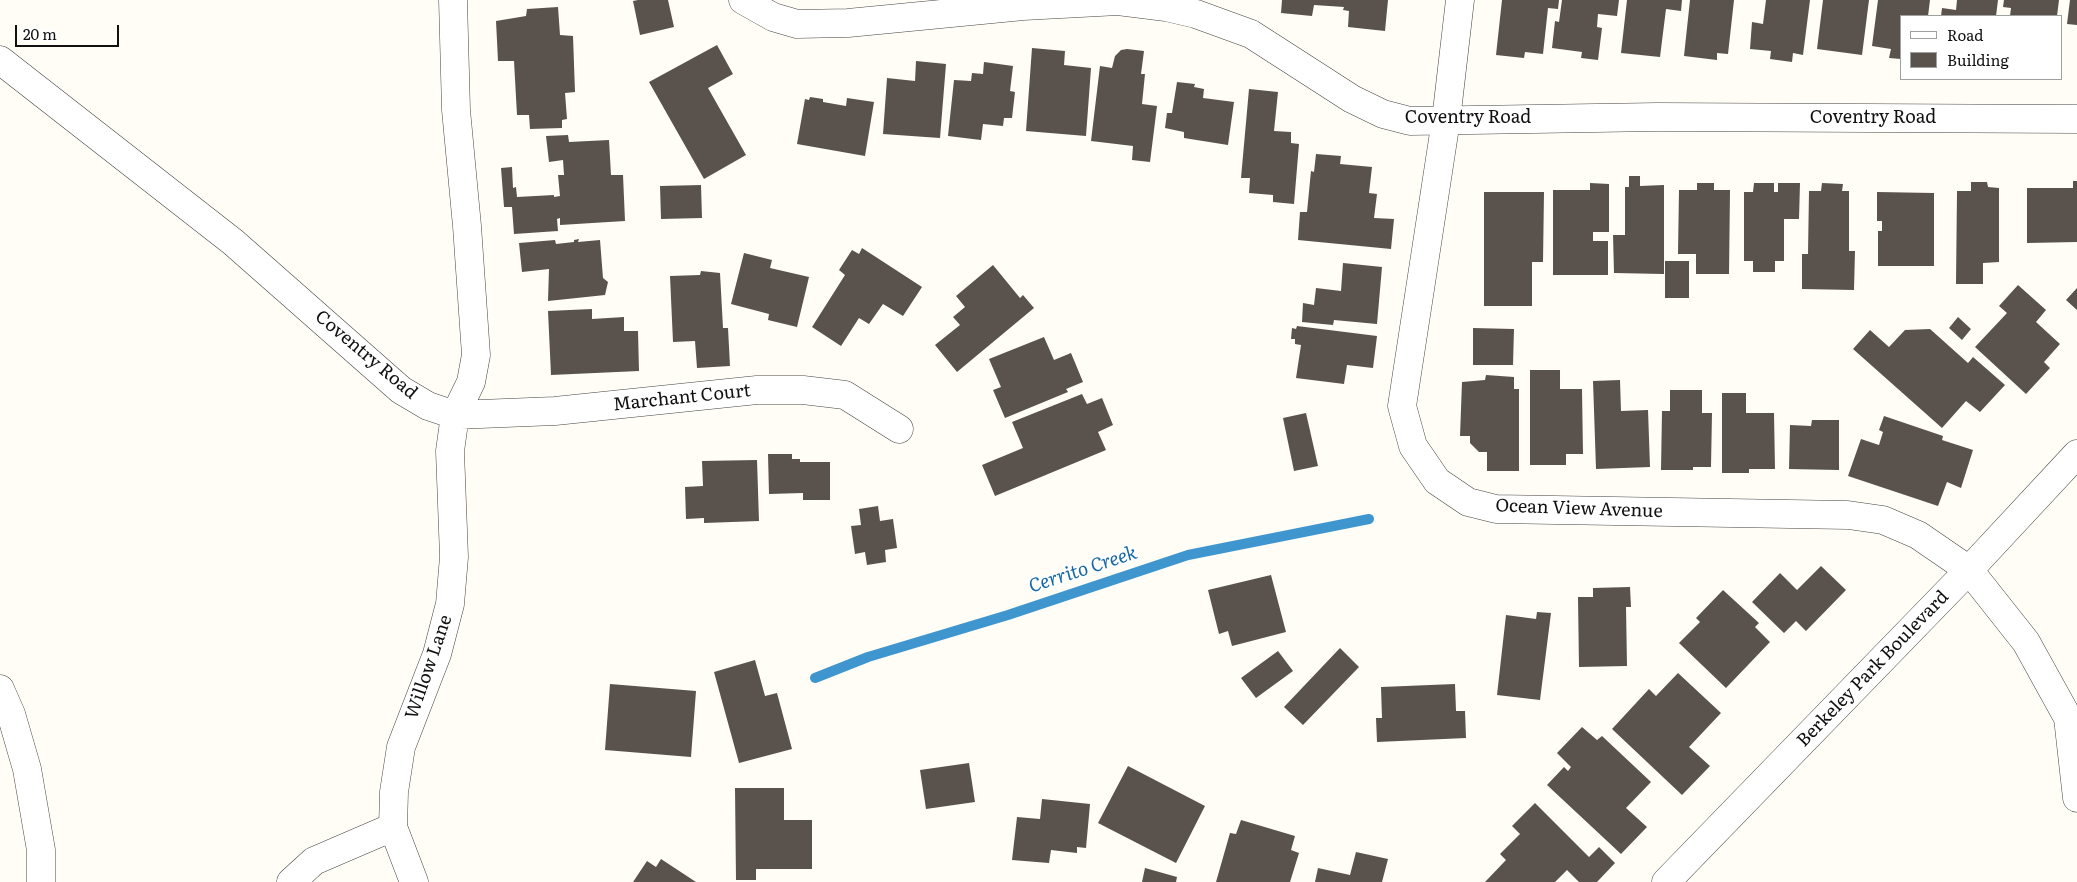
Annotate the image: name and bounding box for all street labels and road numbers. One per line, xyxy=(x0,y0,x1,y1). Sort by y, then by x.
street label: Coventry Road xyxy=(1405,107,1531,129)
street label: Coventry Road xyxy=(1810,107,1936,129)
street label: Coventry Road xyxy=(311,306,421,404)
street label: Marchant Court xyxy=(612,380,752,416)
street label: Ocean View Avenue xyxy=(1495,495,1663,523)
street label: Berkeley Park Boulevard xyxy=(1793,586,1953,752)
street label: Willow Lane xyxy=(401,612,457,722)

